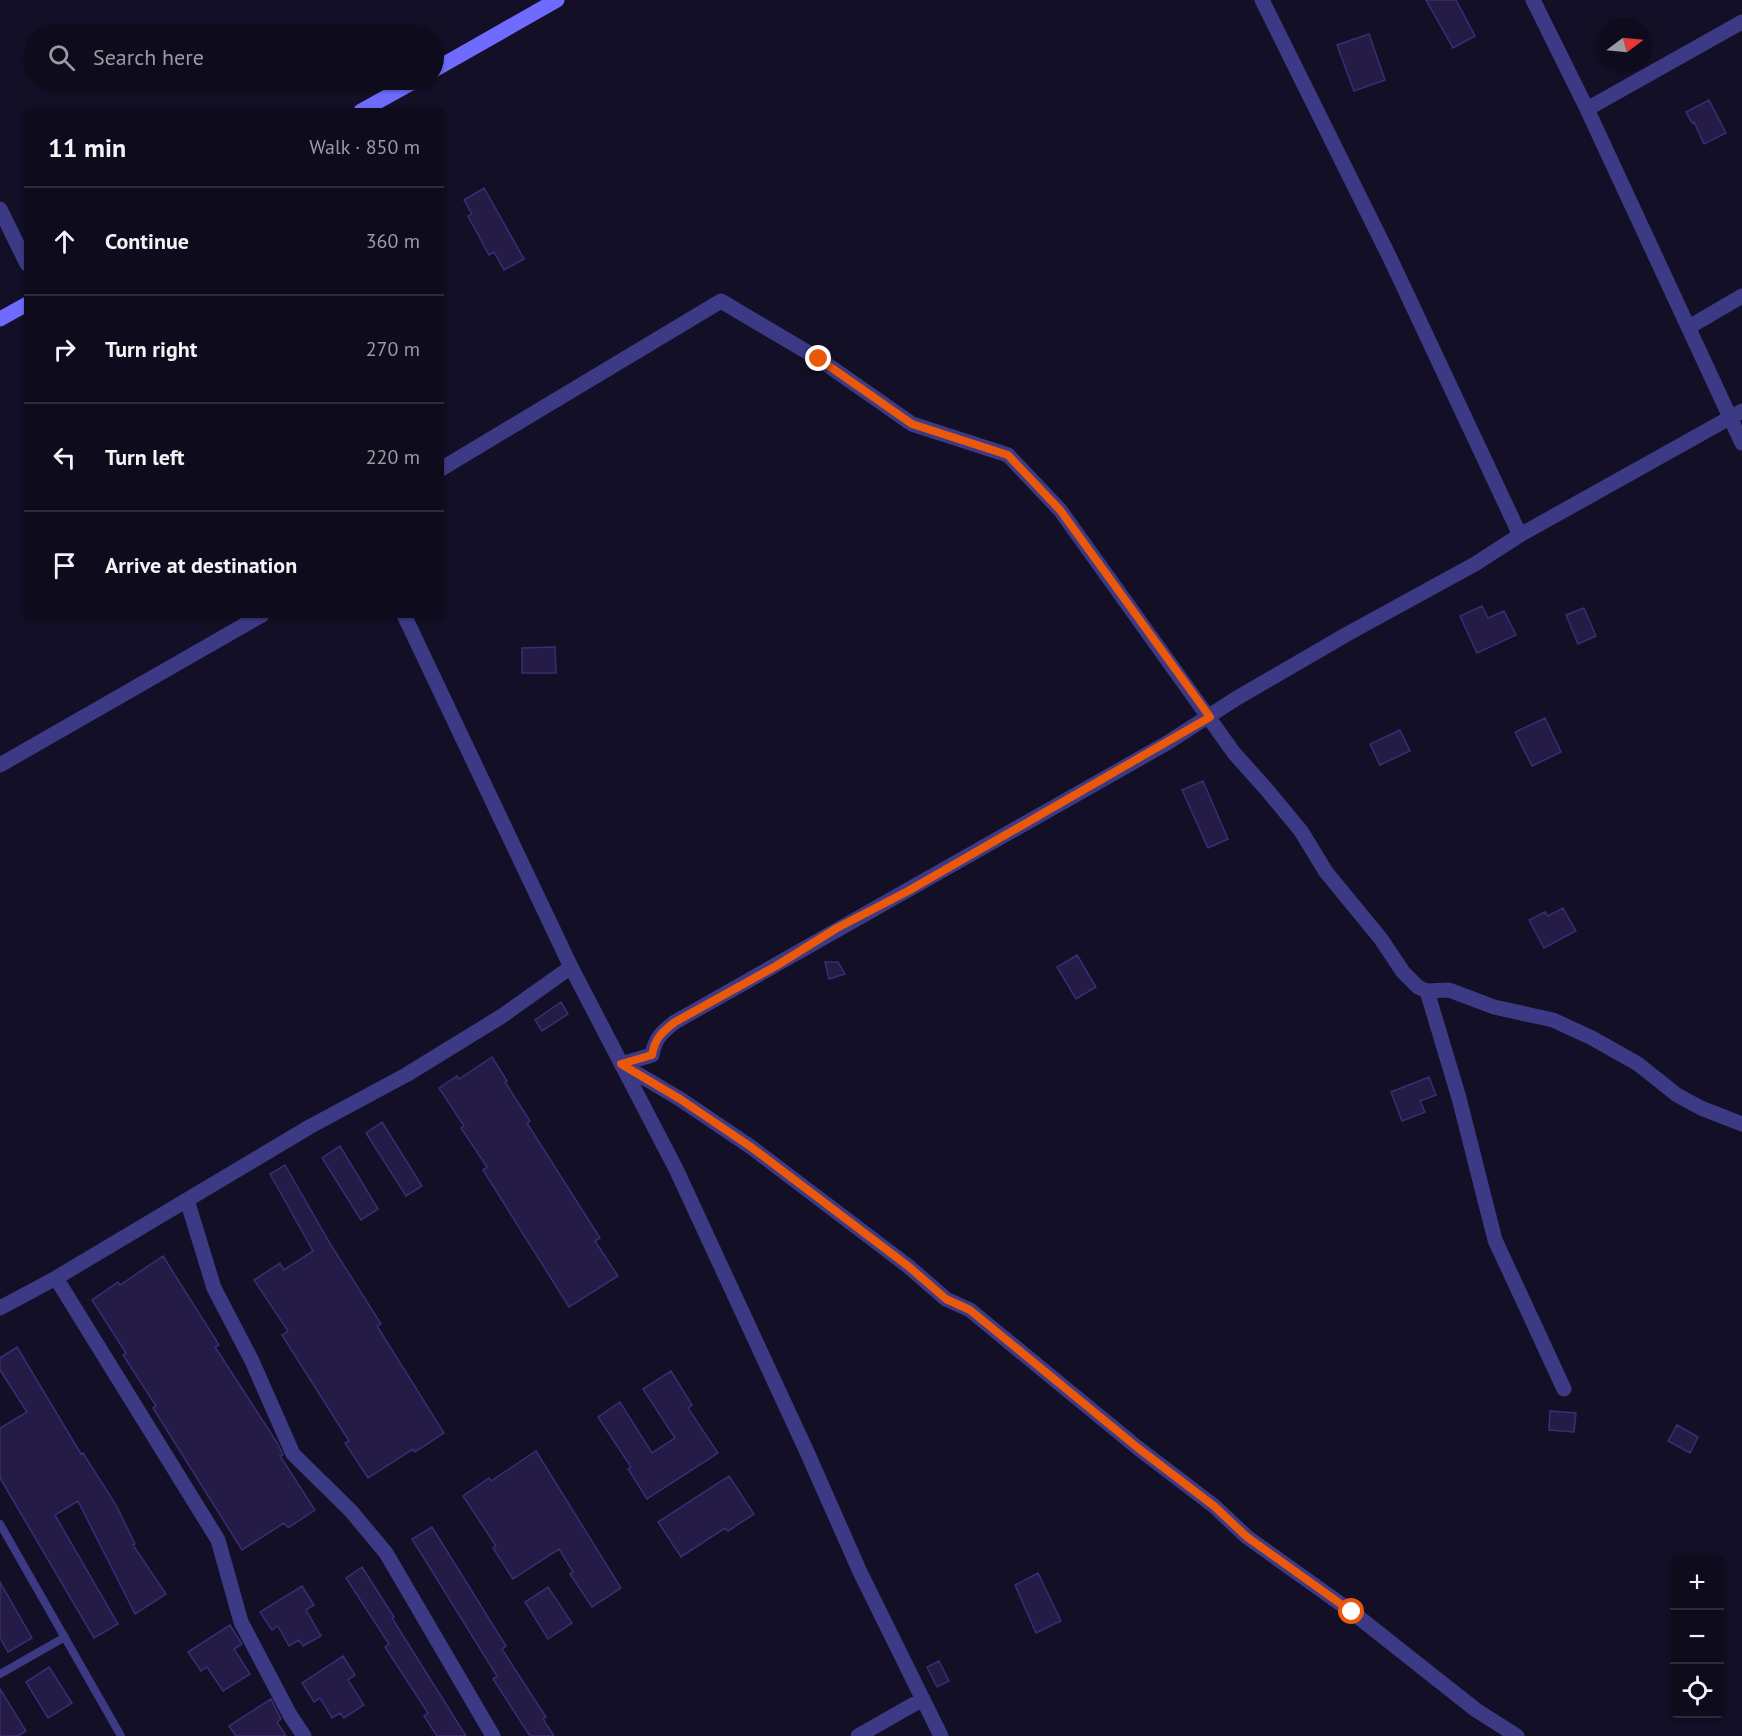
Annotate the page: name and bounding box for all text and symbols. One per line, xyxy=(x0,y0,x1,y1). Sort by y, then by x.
north arrow xyxy=(1598,18,1652,72)
search box xyxy=(24,24,444,90)
icon: search xyxy=(45,41,78,74)
text: Search here xyxy=(93,43,204,71)
text: 11 min xyxy=(48,131,126,164)
text: Walk · 850 m xyxy=(309,134,420,160)
icon: ahead xyxy=(48,225,81,258)
text: Continue xyxy=(105,227,189,255)
text: 360 m xyxy=(366,228,420,254)
icon: right xyxy=(48,333,81,366)
text: Turn right xyxy=(105,335,197,363)
text: 270 m xyxy=(366,336,420,362)
route end xyxy=(805,345,831,371)
icon: left xyxy=(48,441,81,474)
text: Turn left xyxy=(105,443,185,471)
text: 220 m xyxy=(366,444,420,470)
icon: arrive xyxy=(48,549,81,582)
text: Arrive at destination xyxy=(105,551,297,579)
map controls xyxy=(1670,1556,1724,1718)
button: + xyxy=(1670,1556,1724,1610)
route start xyxy=(1338,1598,1364,1624)
button: − xyxy=(1670,1610,1724,1664)
button: locate xyxy=(1670,1664,1724,1718)

